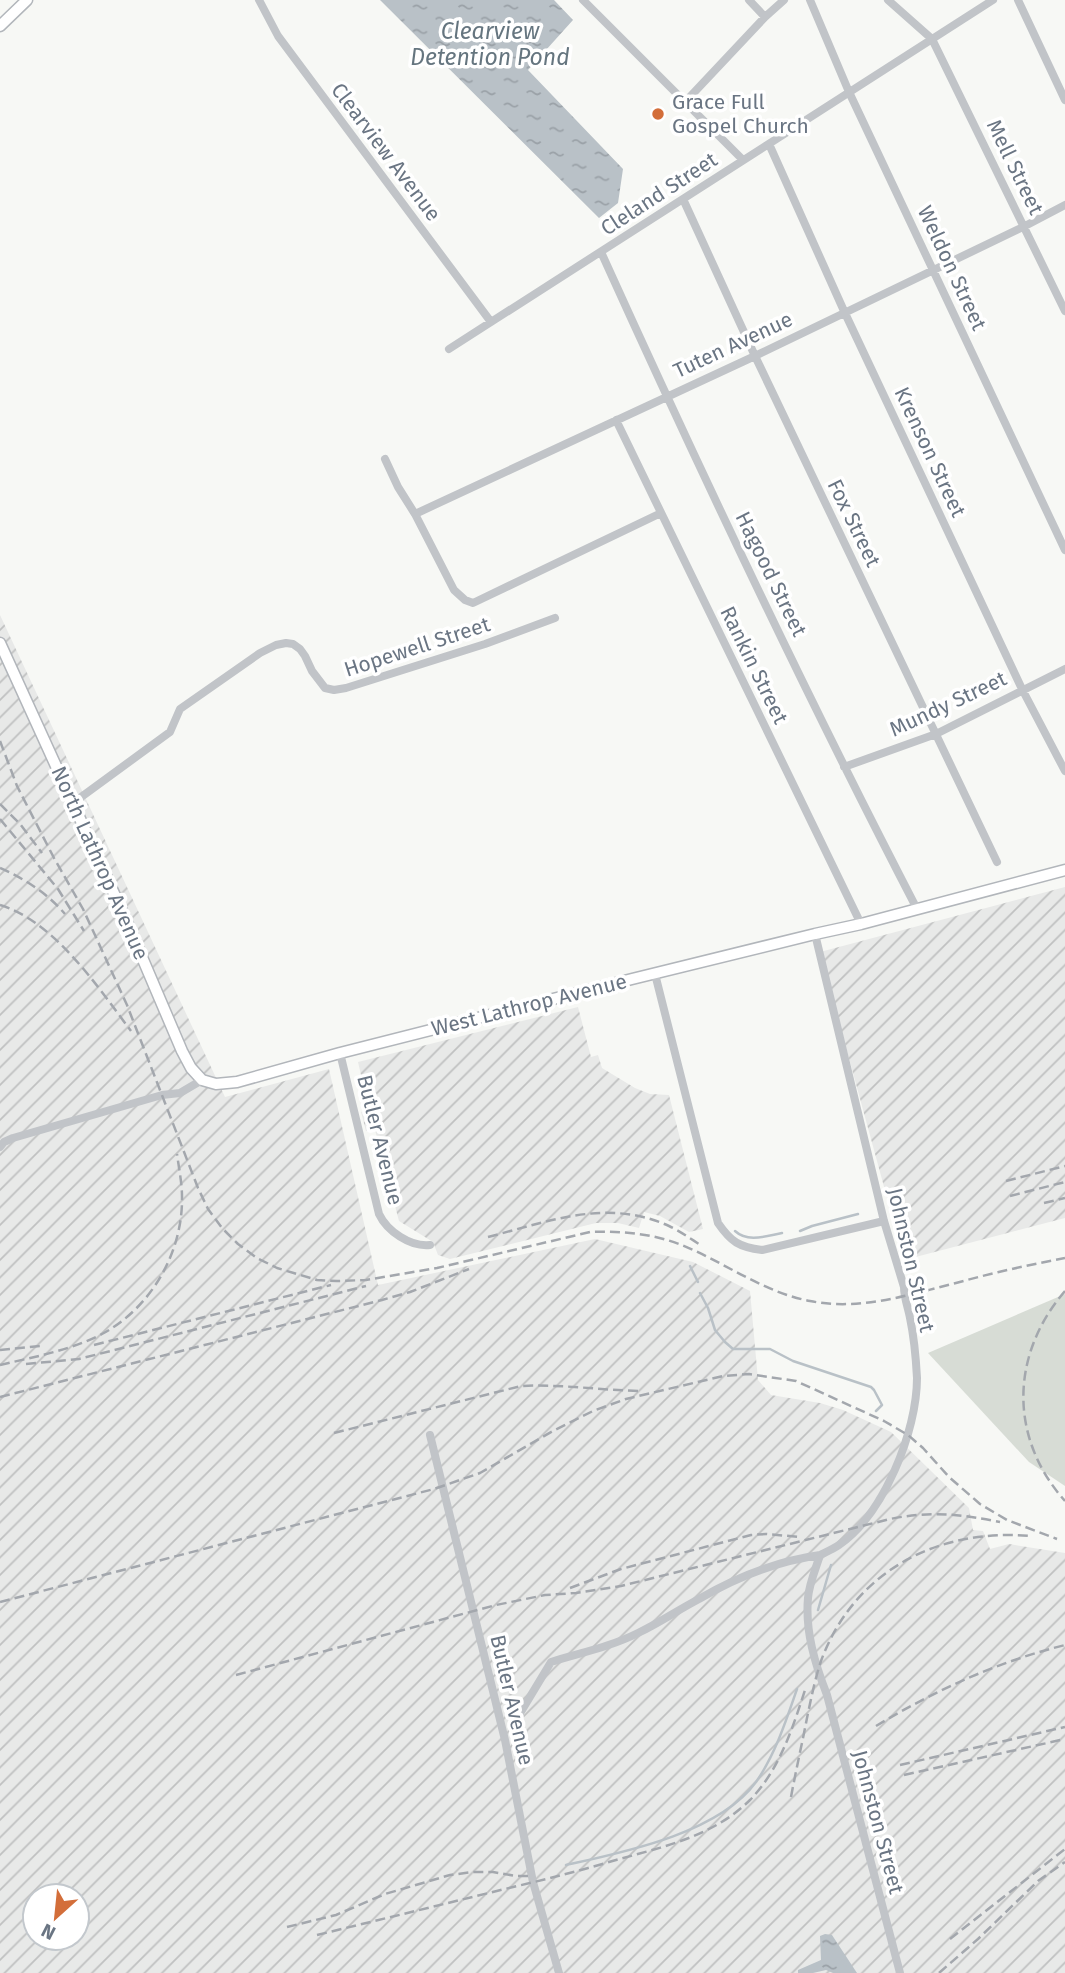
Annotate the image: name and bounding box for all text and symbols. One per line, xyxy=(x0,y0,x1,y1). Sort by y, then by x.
water label: Clearview Detention Pond xyxy=(410,17,570,71)
street label: Clearview Avenue xyxy=(326,78,446,226)
place label: Grace Full Gospel Church xyxy=(672,89,809,139)
marker: Grace Full Gospel Church xyxy=(650,106,666,122)
street label: Mell Street xyxy=(981,115,1049,219)
street label: Cleland Street xyxy=(596,146,723,241)
street label: Weldon Street xyxy=(912,202,992,335)
street label: Tuten Avenue xyxy=(669,306,797,384)
street label: Krenson Street xyxy=(889,383,972,522)
street label: Fox Street xyxy=(822,475,887,571)
street label: Hagood Street xyxy=(730,507,813,641)
street label: Rankin Street xyxy=(714,602,794,728)
street label: Hopewell Street xyxy=(341,611,494,683)
street label: Mundy Street xyxy=(885,665,1011,742)
street label: North Lathrop Avenue xyxy=(46,762,154,964)
street label: West Lathrop Avenue xyxy=(429,968,629,1042)
street label: Butler Avenue xyxy=(351,1072,409,1208)
street label: Johnston Street xyxy=(882,1185,940,1335)
street label: Butler Avenue xyxy=(484,1632,540,1768)
street label: Johnston Street xyxy=(846,1747,910,1897)
north arrow xyxy=(21,1882,91,1952)
text: N xyxy=(38,1919,59,1945)

